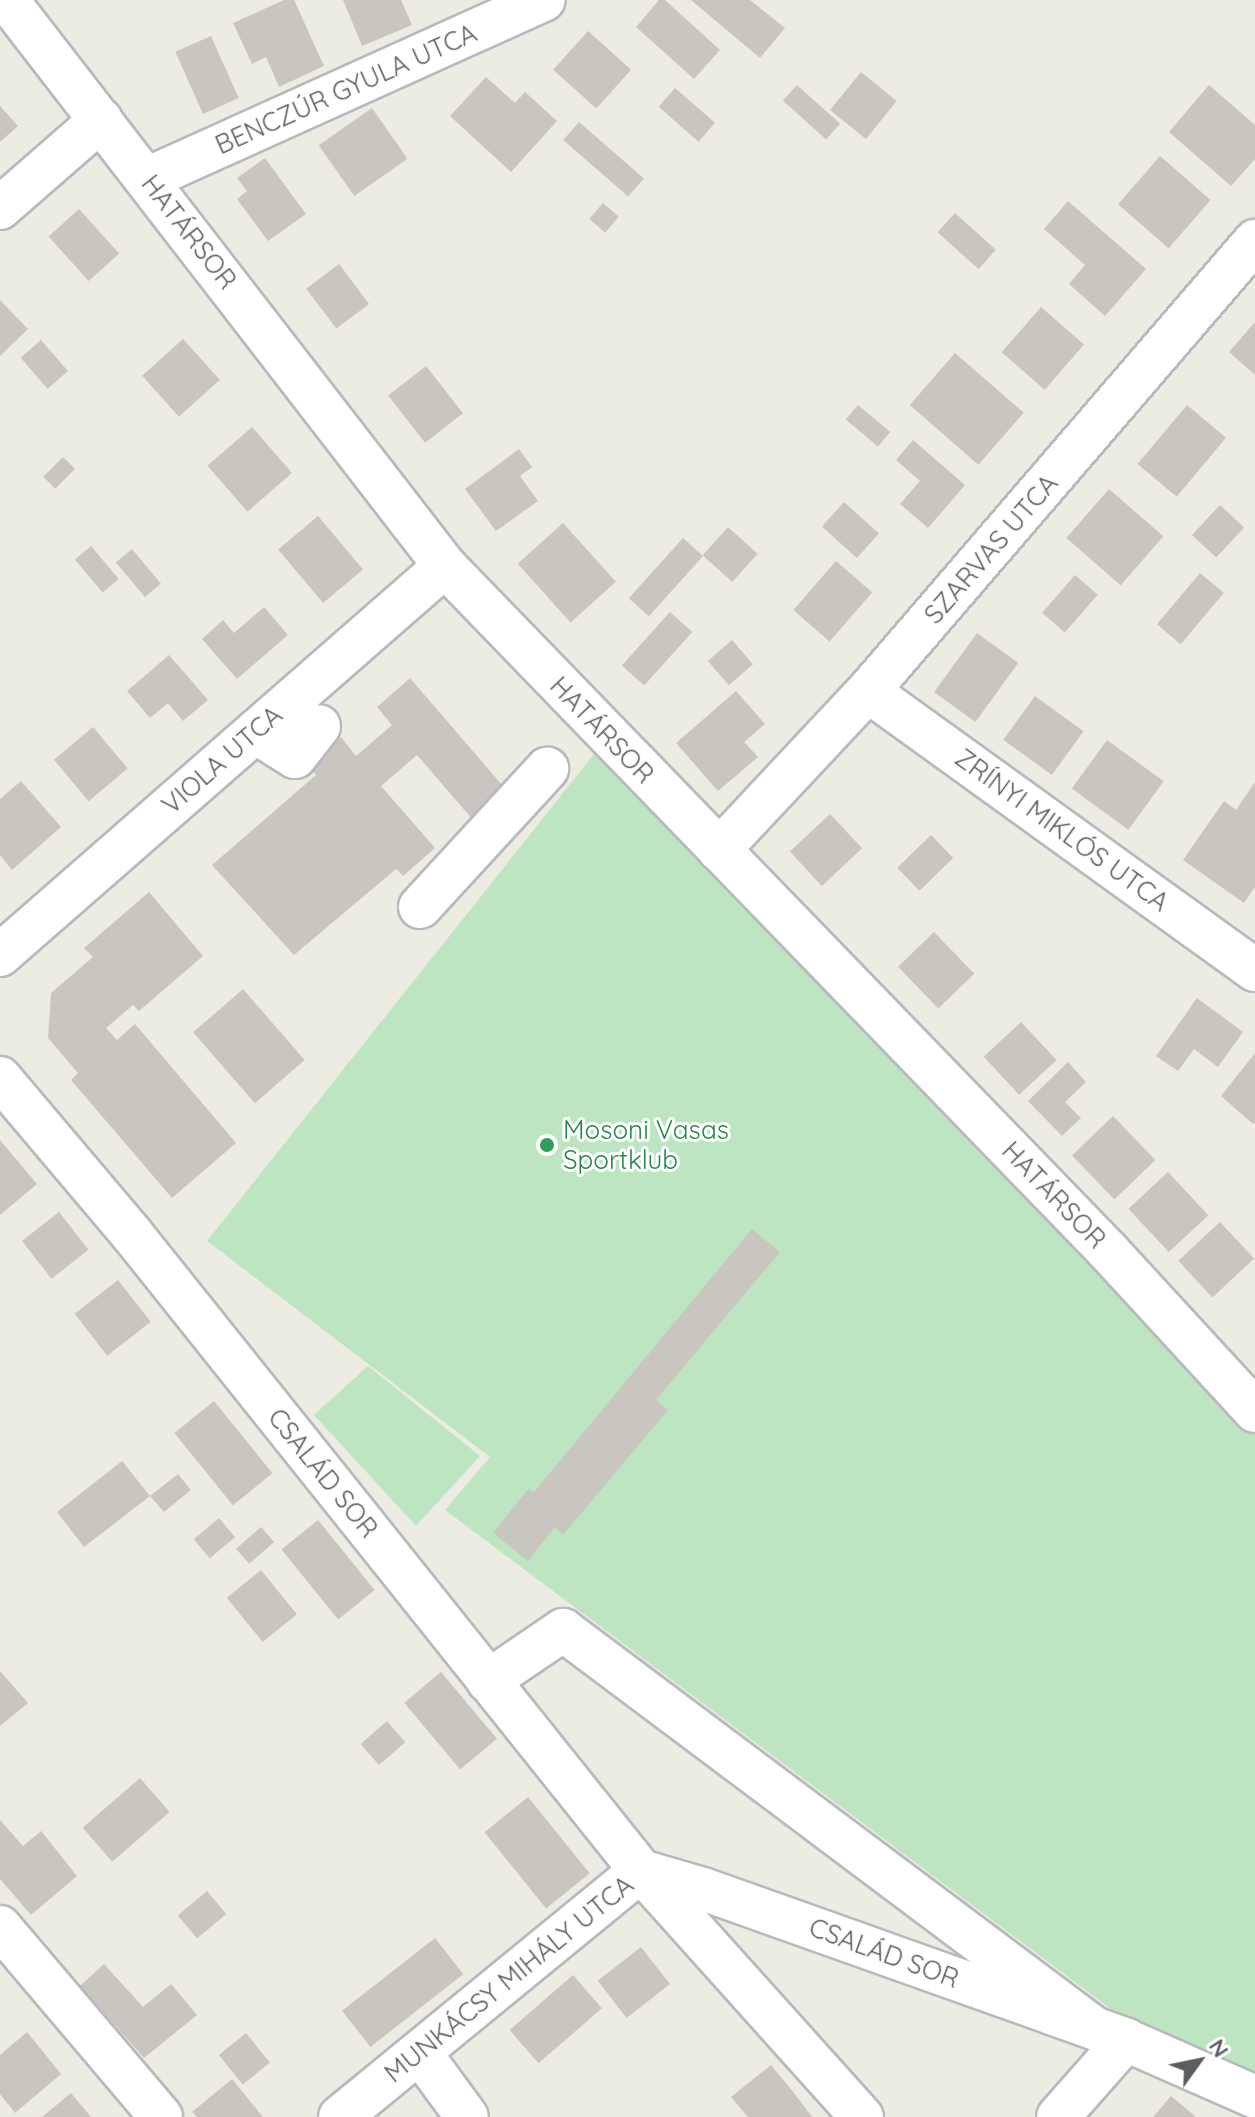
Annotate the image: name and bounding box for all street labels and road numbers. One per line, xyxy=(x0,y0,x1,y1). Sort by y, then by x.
street label: BENCZÚR GYULA UTCA xyxy=(210,17,482,161)
street label: HATÁRSOR xyxy=(135,169,243,295)
street label: SZARVAS UTCA xyxy=(918,468,1064,630)
street label: HATÁRSOR xyxy=(543,670,661,790)
street label: VIOLA UTCA xyxy=(156,699,288,821)
street label: ZRÍNYI MIKLÓS UTCA xyxy=(949,742,1175,918)
street label: HATÁRSOR xyxy=(995,1135,1113,1255)
street label: CSALÁD SOR xyxy=(262,1402,384,1544)
street label: MUNKÁCSY MIHÁLY UTCA xyxy=(378,1869,640,2089)
street label: CSALÁD SOR xyxy=(805,1912,963,1994)

